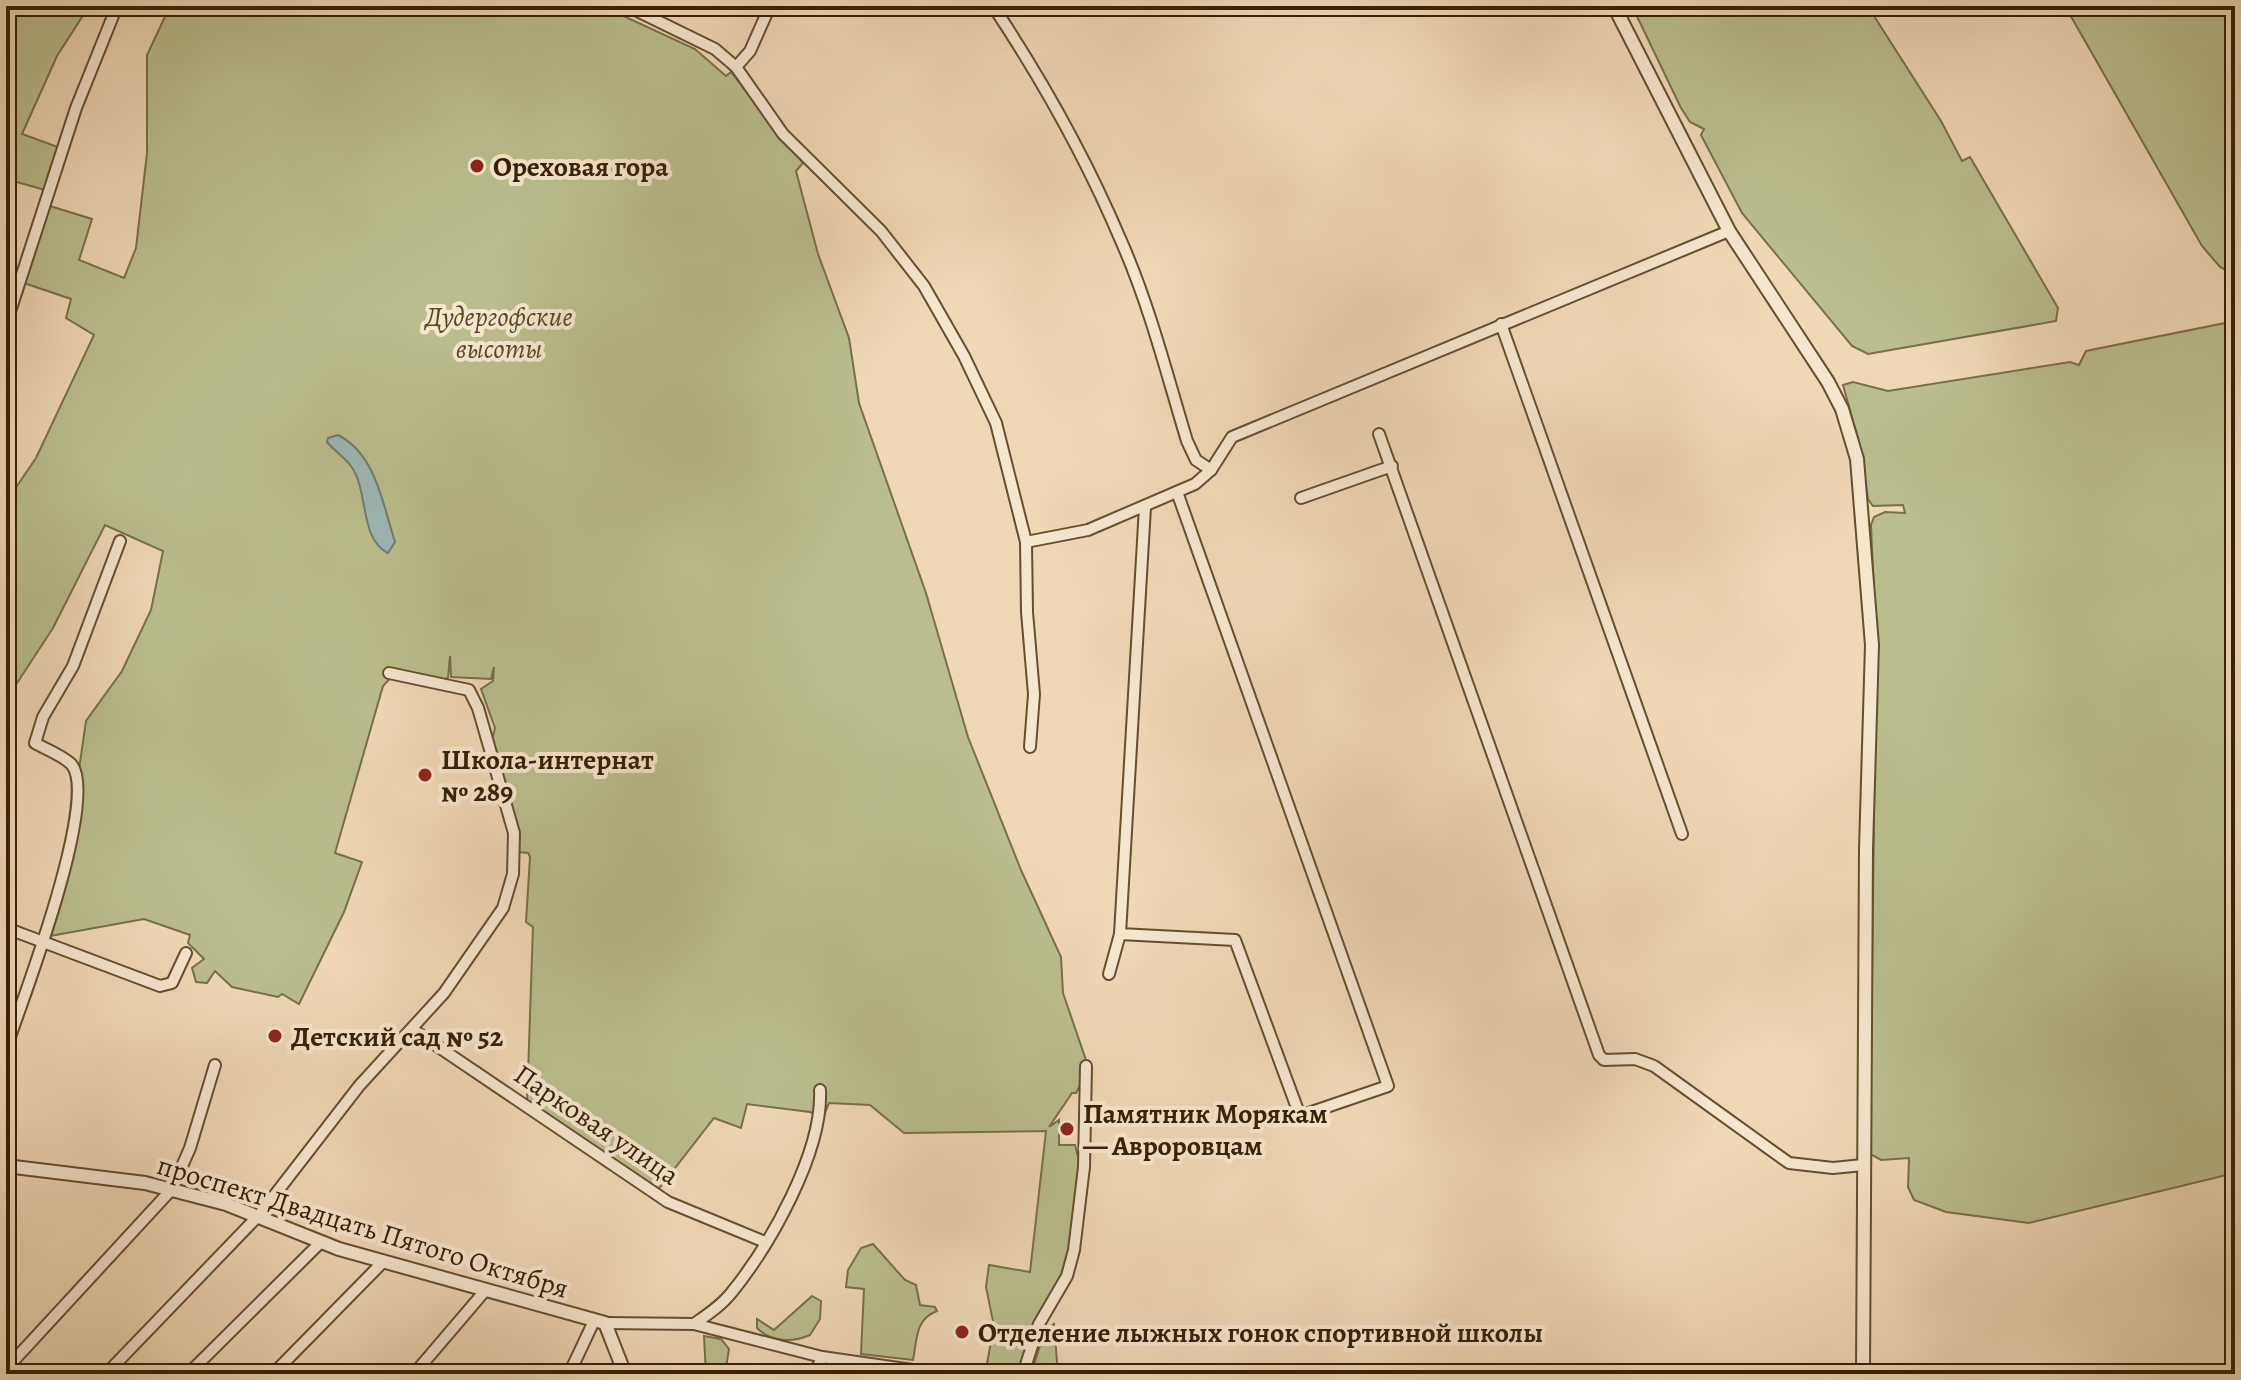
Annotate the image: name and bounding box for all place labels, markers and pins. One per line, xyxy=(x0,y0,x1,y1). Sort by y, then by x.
place label: Ореховая гора xyxy=(493,148,669,186)
marker: Ореховая гора xyxy=(468,157,486,175)
place label: Школа-интернат № 289 xyxy=(441,741,654,811)
marker: Школа-интернат № 289 xyxy=(416,766,434,784)
place label: Детский сад № 52 xyxy=(291,1018,504,1056)
marker: Детский сад № 52 xyxy=(266,1027,284,1045)
place label: Памятник Морякам — Авроровцам xyxy=(1082,1095,1328,1165)
marker: Памятник Морякам — Авроровцам xyxy=(1058,1120,1076,1138)
place label: Отделение лыжных гонок спортивной школы xyxy=(978,1314,1543,1352)
marker: Отделение лыжных гонок спортивной школы xyxy=(953,1323,971,1341)

